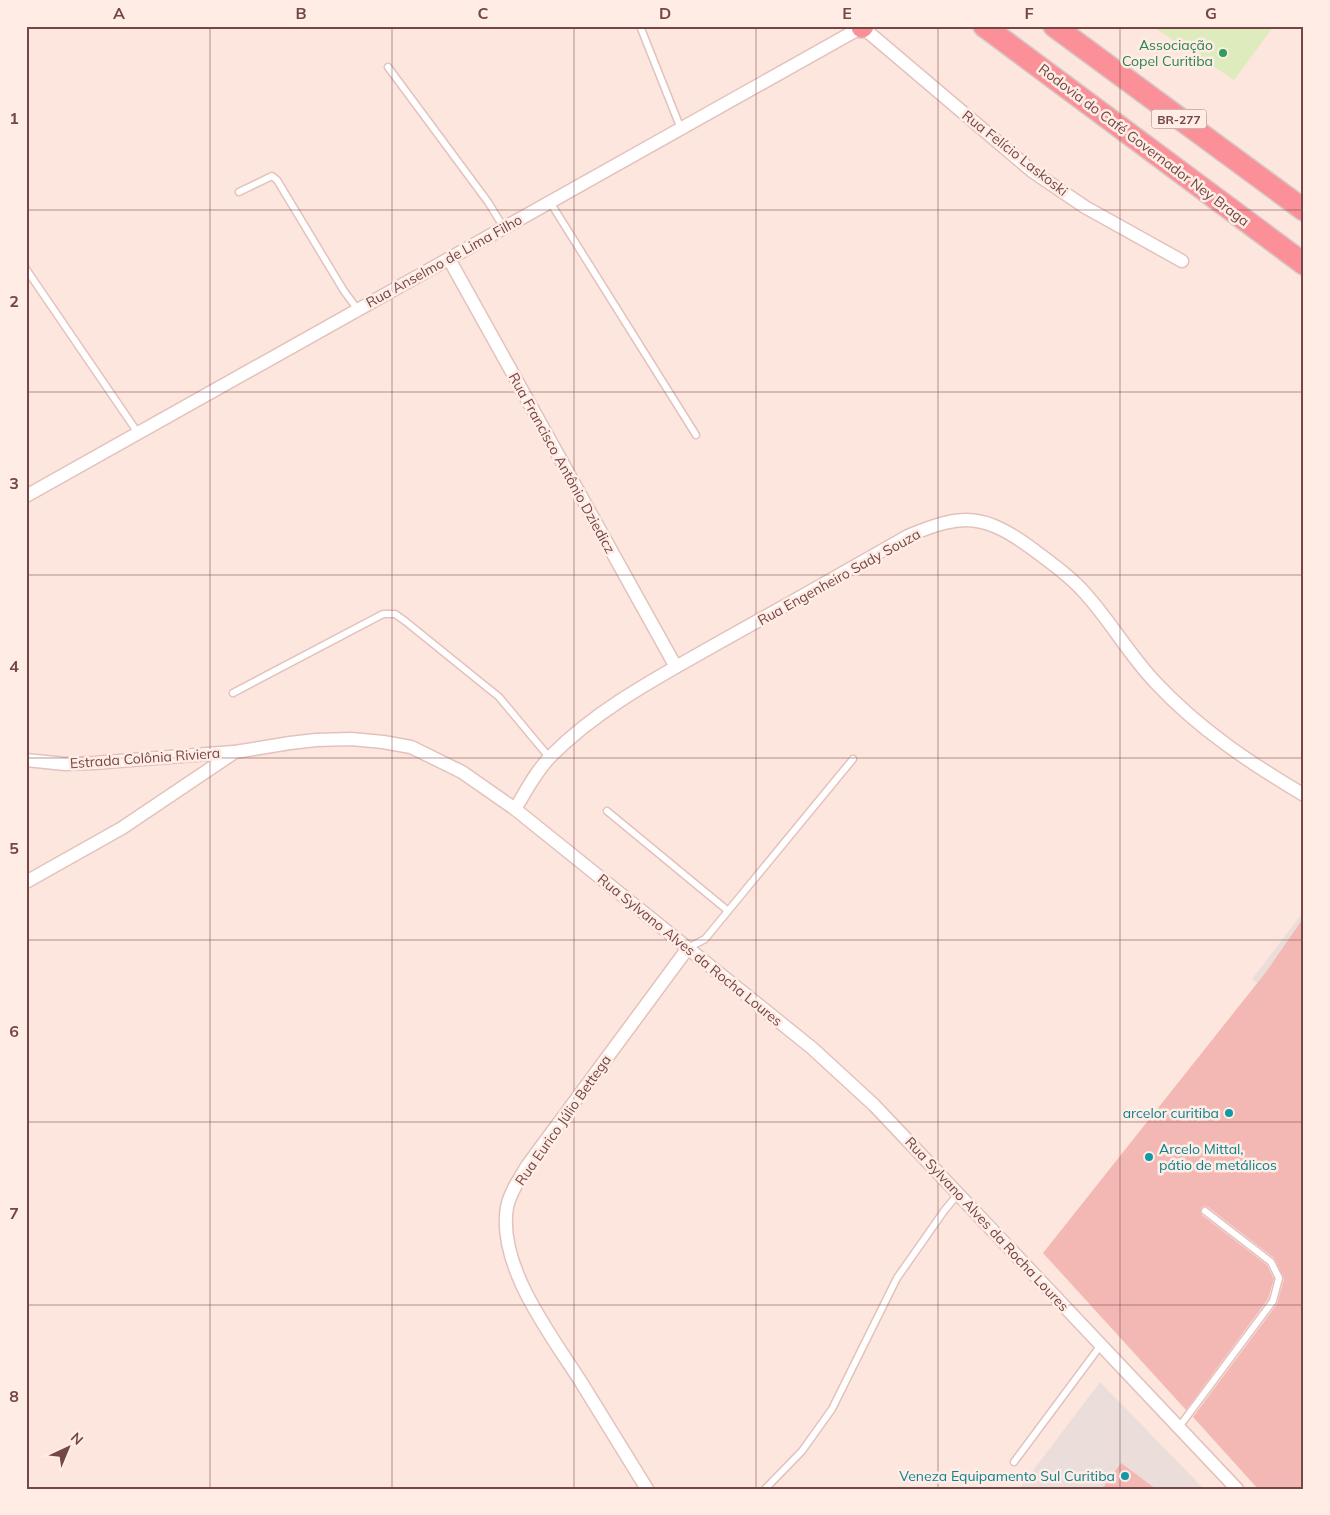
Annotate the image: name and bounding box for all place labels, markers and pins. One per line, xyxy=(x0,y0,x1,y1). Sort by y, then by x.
place label: Associação Copel Curitiba xyxy=(1122,36,1213,70)
marker: Associação Copel Curitiba xyxy=(1217,47,1229,59)
place label: arcelor curitiba xyxy=(1123,1104,1219,1122)
marker: arcelor curitiba xyxy=(1223,1107,1235,1119)
place label: Arcelo Mittal, pátio de metálicos xyxy=(1159,1140,1277,1174)
marker: Arcelo Mittal, pátio de metálicos xyxy=(1143,1151,1155,1163)
place label: Veneza Equipamento Sul Curitiba xyxy=(899,1467,1115,1485)
marker: Veneza Equipamento Sul Curitiba xyxy=(1119,1470,1131,1482)

